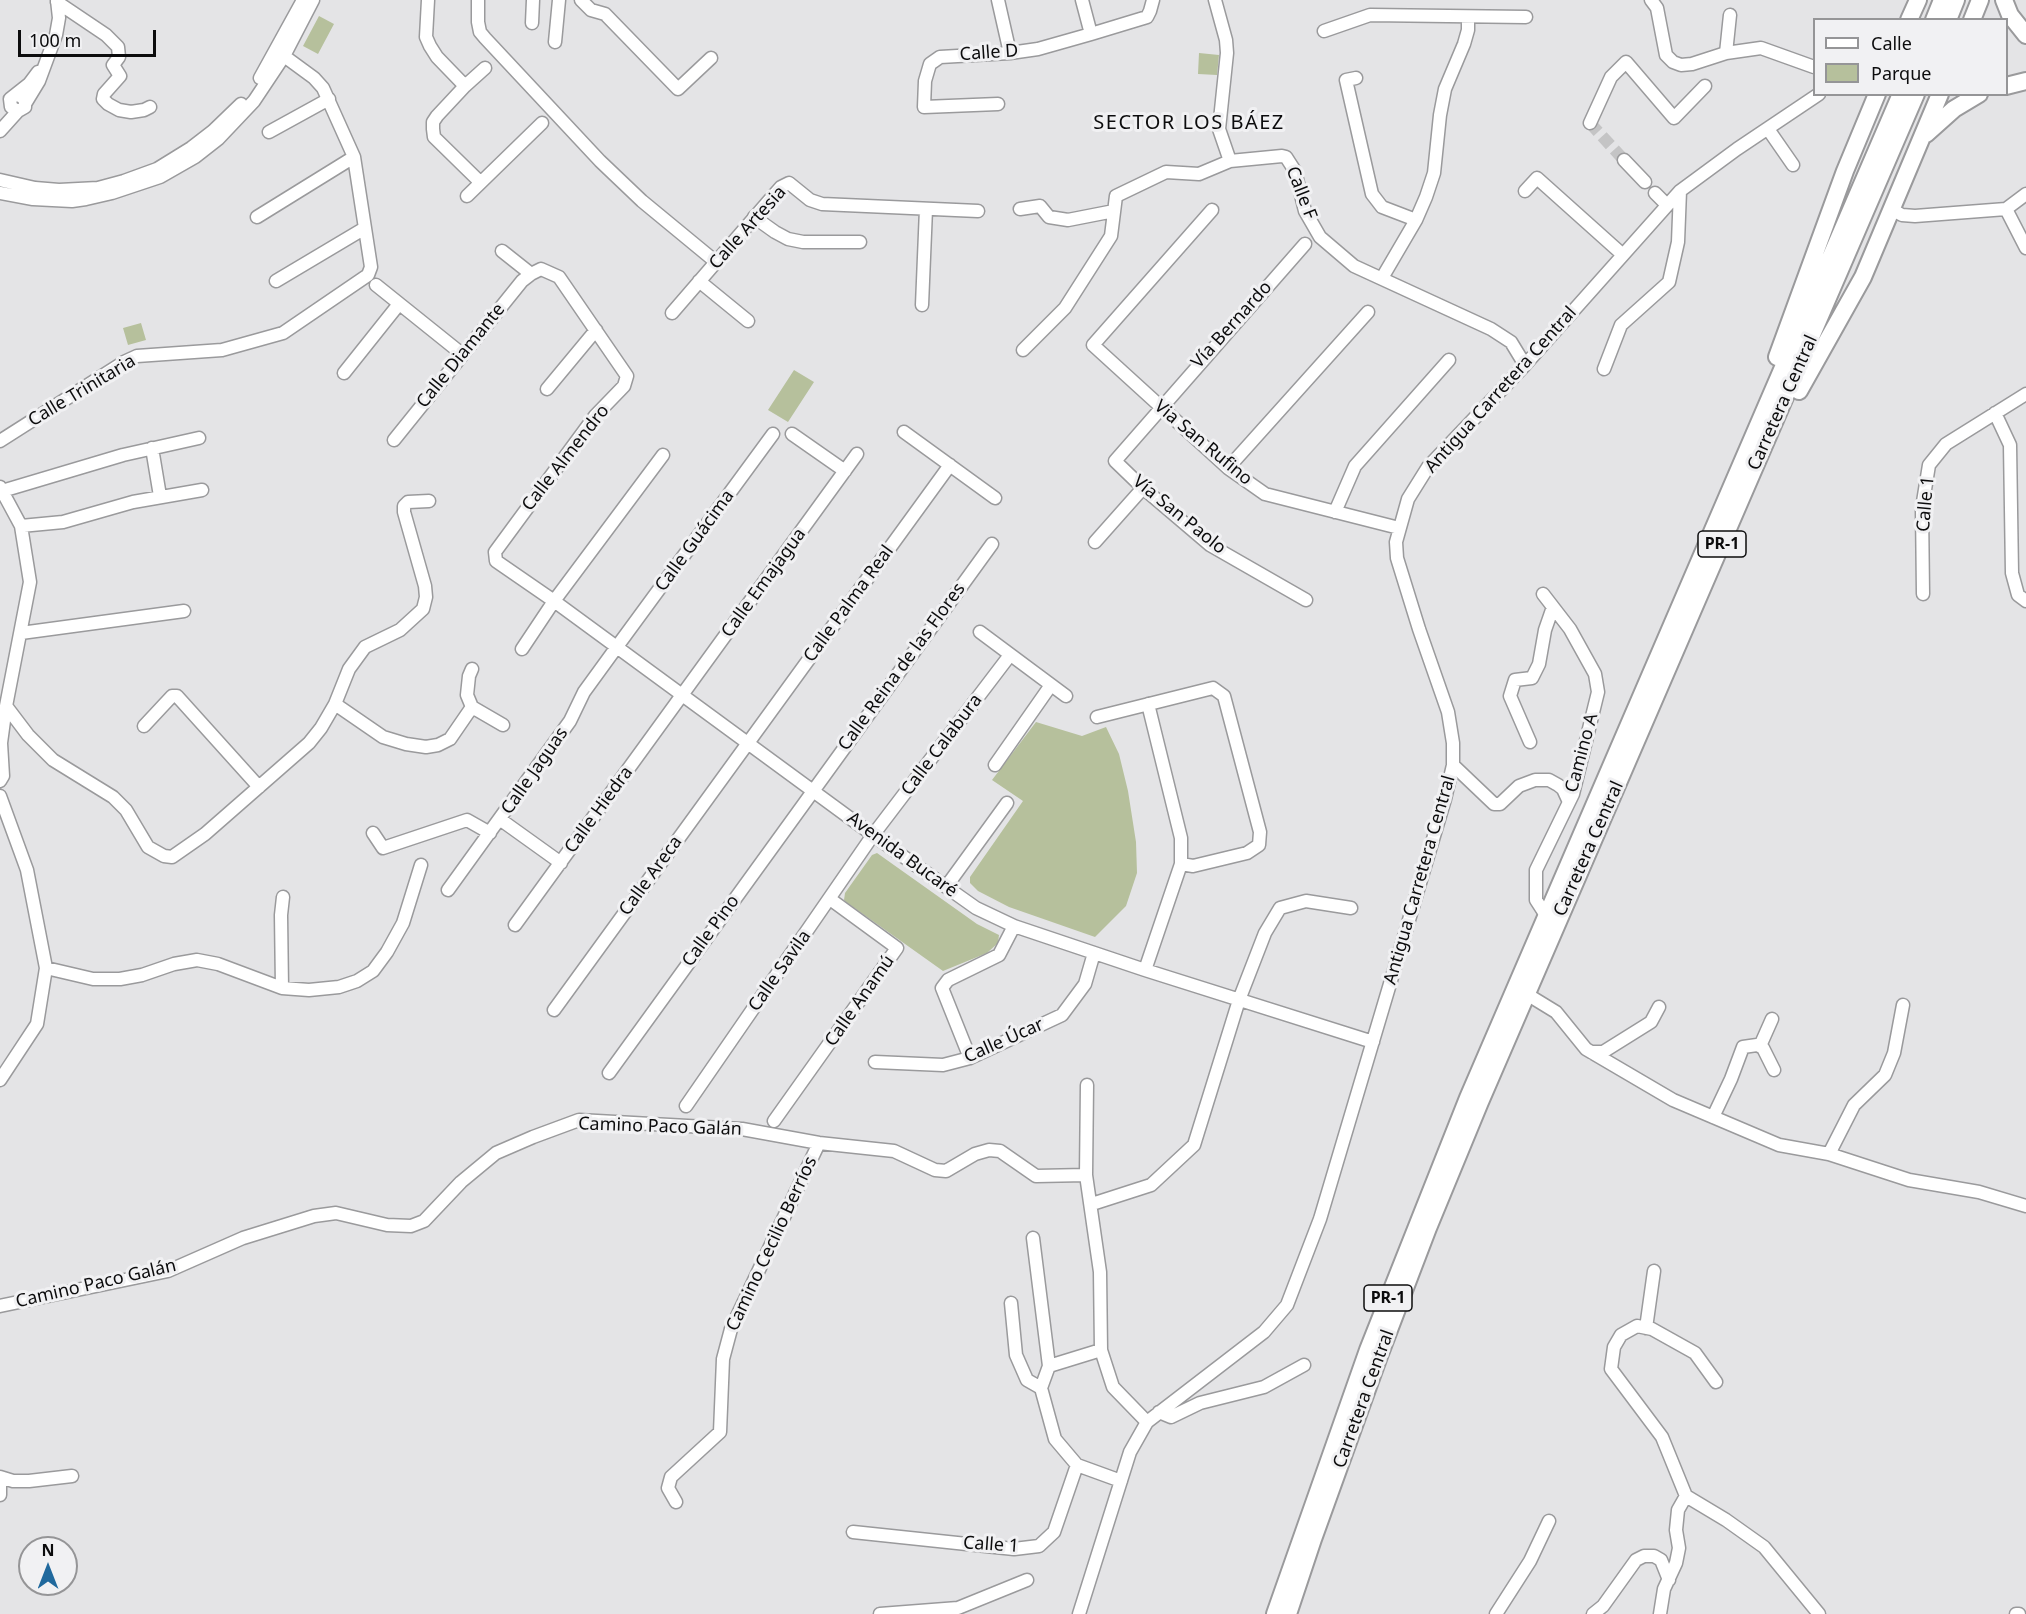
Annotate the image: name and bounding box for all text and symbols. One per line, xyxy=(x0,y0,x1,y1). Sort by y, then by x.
scale bar xyxy=(21,18,159,56)
legend xyxy=(1813,18,2008,96)
text: 100 m xyxy=(29,28,81,52)
text: Calle xyxy=(1871,31,1912,55)
street label: Calle D xyxy=(959,40,1019,66)
text: Parque xyxy=(1871,61,1931,85)
district label: SECTOR LOS BÁEZ xyxy=(1093,111,1285,135)
street label: Calle F xyxy=(1281,163,1321,223)
street label: Calle Artesia xyxy=(705,182,791,274)
street label: Vía Bernardo xyxy=(1187,277,1277,373)
street label: Calle Diamante xyxy=(412,299,510,413)
street label: Antigua Carretera Central xyxy=(1421,302,1581,478)
street label: Carretera Central xyxy=(1744,332,1822,474)
street label: Calle Trinitaria xyxy=(24,351,140,431)
street label: Via San Rufino xyxy=(1150,396,1256,490)
street label: Calle Almendro xyxy=(518,401,614,515)
street label: Vía San Paolo xyxy=(1128,471,1230,559)
street label: Calle 1 xyxy=(1913,475,1939,533)
street label: Calle Guácima xyxy=(651,486,739,596)
street label: Calle Emajagua xyxy=(717,524,811,642)
road number: PR-1 xyxy=(1698,531,1746,557)
street label: Calle Palma Real xyxy=(799,541,899,667)
street label: Calle Reina de las Flores xyxy=(834,579,970,755)
street label: Calle Calabura xyxy=(897,690,987,800)
street label: Camino A xyxy=(1561,711,1603,795)
street label: Calle Jaguas xyxy=(497,723,573,819)
street label: Calle Hiedra xyxy=(560,762,638,858)
street label: Antigua Carretera Central xyxy=(1380,773,1460,987)
street label: Carretera Central xyxy=(1550,778,1628,920)
street label: Avenida Bucaré xyxy=(843,808,961,902)
street label: Calle Areca xyxy=(615,832,687,920)
street label: Calle Pino xyxy=(678,891,744,971)
street label: Calle Savila xyxy=(744,926,816,1016)
street label: Calle Anamú xyxy=(821,951,899,1051)
street label: Calle Úcar xyxy=(961,1014,1047,1068)
street label: Camino Paco Galán xyxy=(578,1113,742,1141)
street label: Camino Cecilio Berríos xyxy=(722,1153,822,1335)
street label: Camino Paco Galán xyxy=(14,1255,178,1313)
road number: PR-1 xyxy=(1364,1285,1412,1311)
street label: Carretera Central xyxy=(1329,1327,1399,1471)
street label: Calle 1 xyxy=(962,1532,1020,1558)
north arrow xyxy=(18,1536,78,1596)
text: N xyxy=(41,1539,55,1561)

